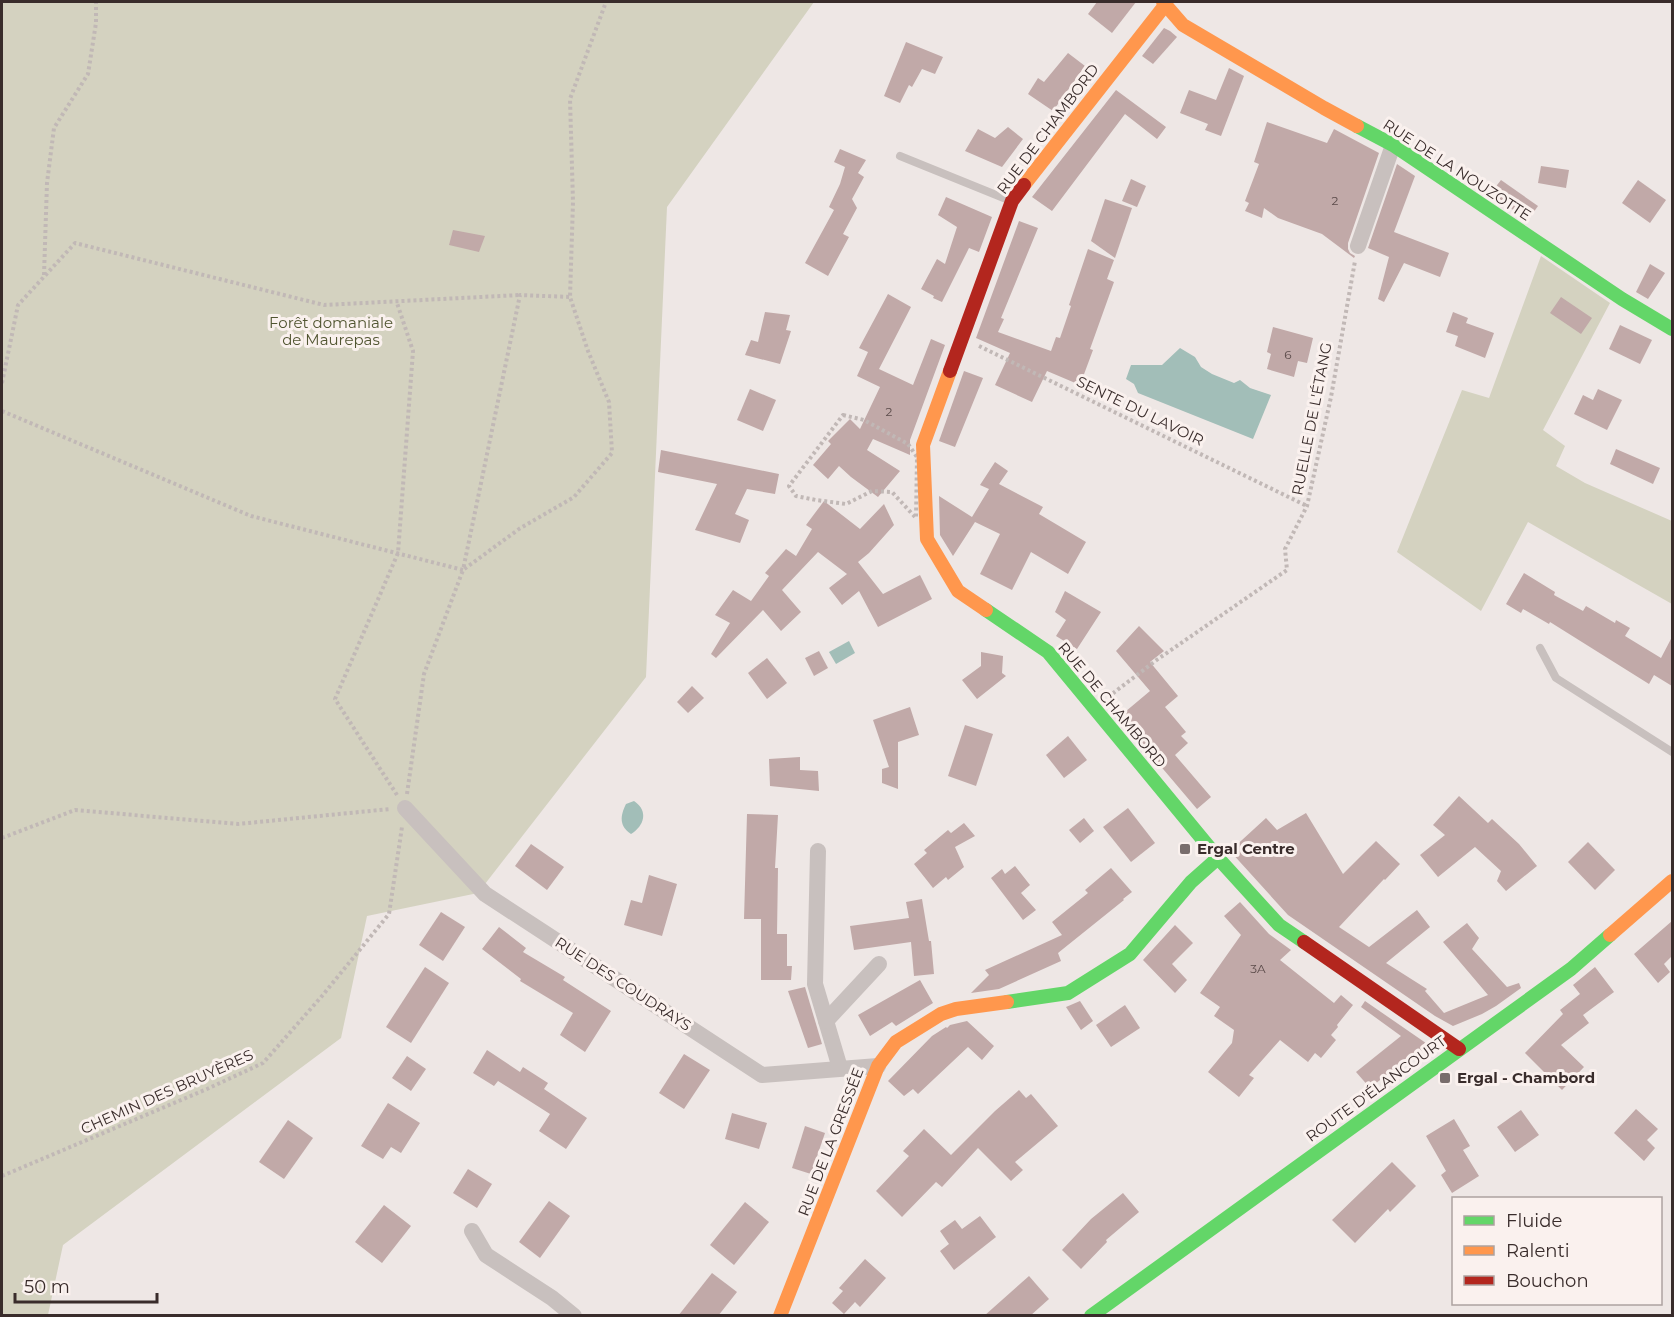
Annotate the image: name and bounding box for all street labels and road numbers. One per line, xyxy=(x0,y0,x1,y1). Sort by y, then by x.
street label: RUE DE CHAMBORD xyxy=(992,60,1103,198)
street label: RUE DE LA NOUZOTTE xyxy=(1380,115,1535,225)
street label: RUELLE DE L'ÉTANG xyxy=(1287,341,1336,497)
street label: SENTE DU LAVOIR xyxy=(1073,371,1207,450)
street label: RUE DE CHAMBORD xyxy=(1054,638,1170,771)
street label: RUE DES COUDRAYS xyxy=(552,932,695,1035)
street label: ROUTE D'ÉLANCOURT xyxy=(1302,1031,1450,1146)
street label: CHEMIN DES BRUYÈRES xyxy=(78,1045,256,1138)
street label: RUE DE LA GRESSÉE xyxy=(793,1065,868,1219)

